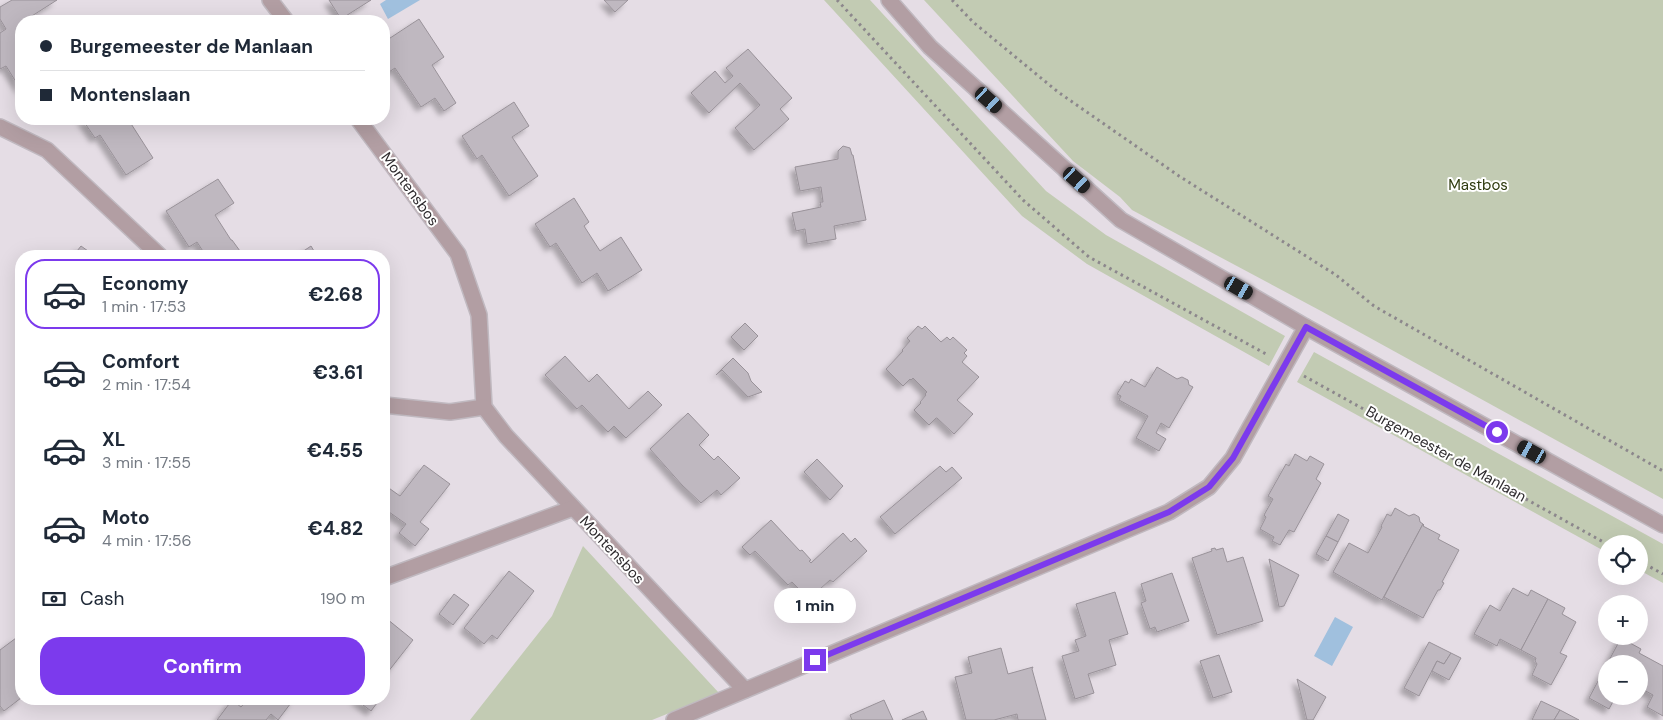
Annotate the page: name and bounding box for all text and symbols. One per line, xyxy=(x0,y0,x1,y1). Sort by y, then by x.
text: Burgemeester de Manlaan xyxy=(70,34,313,59)
text: Montenslaan xyxy=(70,82,190,107)
car xyxy=(972,84,1005,116)
street label: Montensbos xyxy=(377,148,443,230)
car xyxy=(1060,164,1093,196)
park label: Mastbos xyxy=(1448,175,1508,195)
text: Economy xyxy=(102,271,189,296)
icon: car xyxy=(42,272,87,317)
car xyxy=(1222,274,1255,302)
text: €2.68 xyxy=(309,282,363,307)
text: 1 min · 17:53 xyxy=(102,296,186,317)
text: Comfort xyxy=(102,349,180,374)
icon: car xyxy=(42,350,87,395)
text: €3.61 xyxy=(313,360,363,385)
text: 2 min · 17:54 xyxy=(102,374,191,395)
street label: Burgemeester de Manlaan xyxy=(1362,401,1530,507)
route start xyxy=(1486,421,1508,443)
text: XL xyxy=(102,427,125,452)
icon: car xyxy=(42,428,87,473)
text: €4.55 xyxy=(307,438,363,463)
car xyxy=(1515,438,1548,466)
text: 3 min · 17:55 xyxy=(102,452,191,473)
text: Moto xyxy=(102,505,150,530)
icon: car xyxy=(42,506,87,551)
street label: Montensbos xyxy=(575,512,649,588)
text: €4.82 xyxy=(308,516,363,541)
text: 4 min · 17:56 xyxy=(102,530,192,551)
map controls xyxy=(1598,535,1648,705)
button: locate xyxy=(1598,535,1648,585)
icon: cash xyxy=(40,585,68,613)
text: Cash xyxy=(80,586,124,611)
text: 190 m xyxy=(321,588,365,609)
callout: 1 min xyxy=(774,588,856,622)
text: 1 min xyxy=(795,595,835,616)
button: + xyxy=(1598,595,1648,645)
button: Confirm xyxy=(40,637,365,695)
route end xyxy=(804,649,826,671)
button: − xyxy=(1598,655,1648,705)

